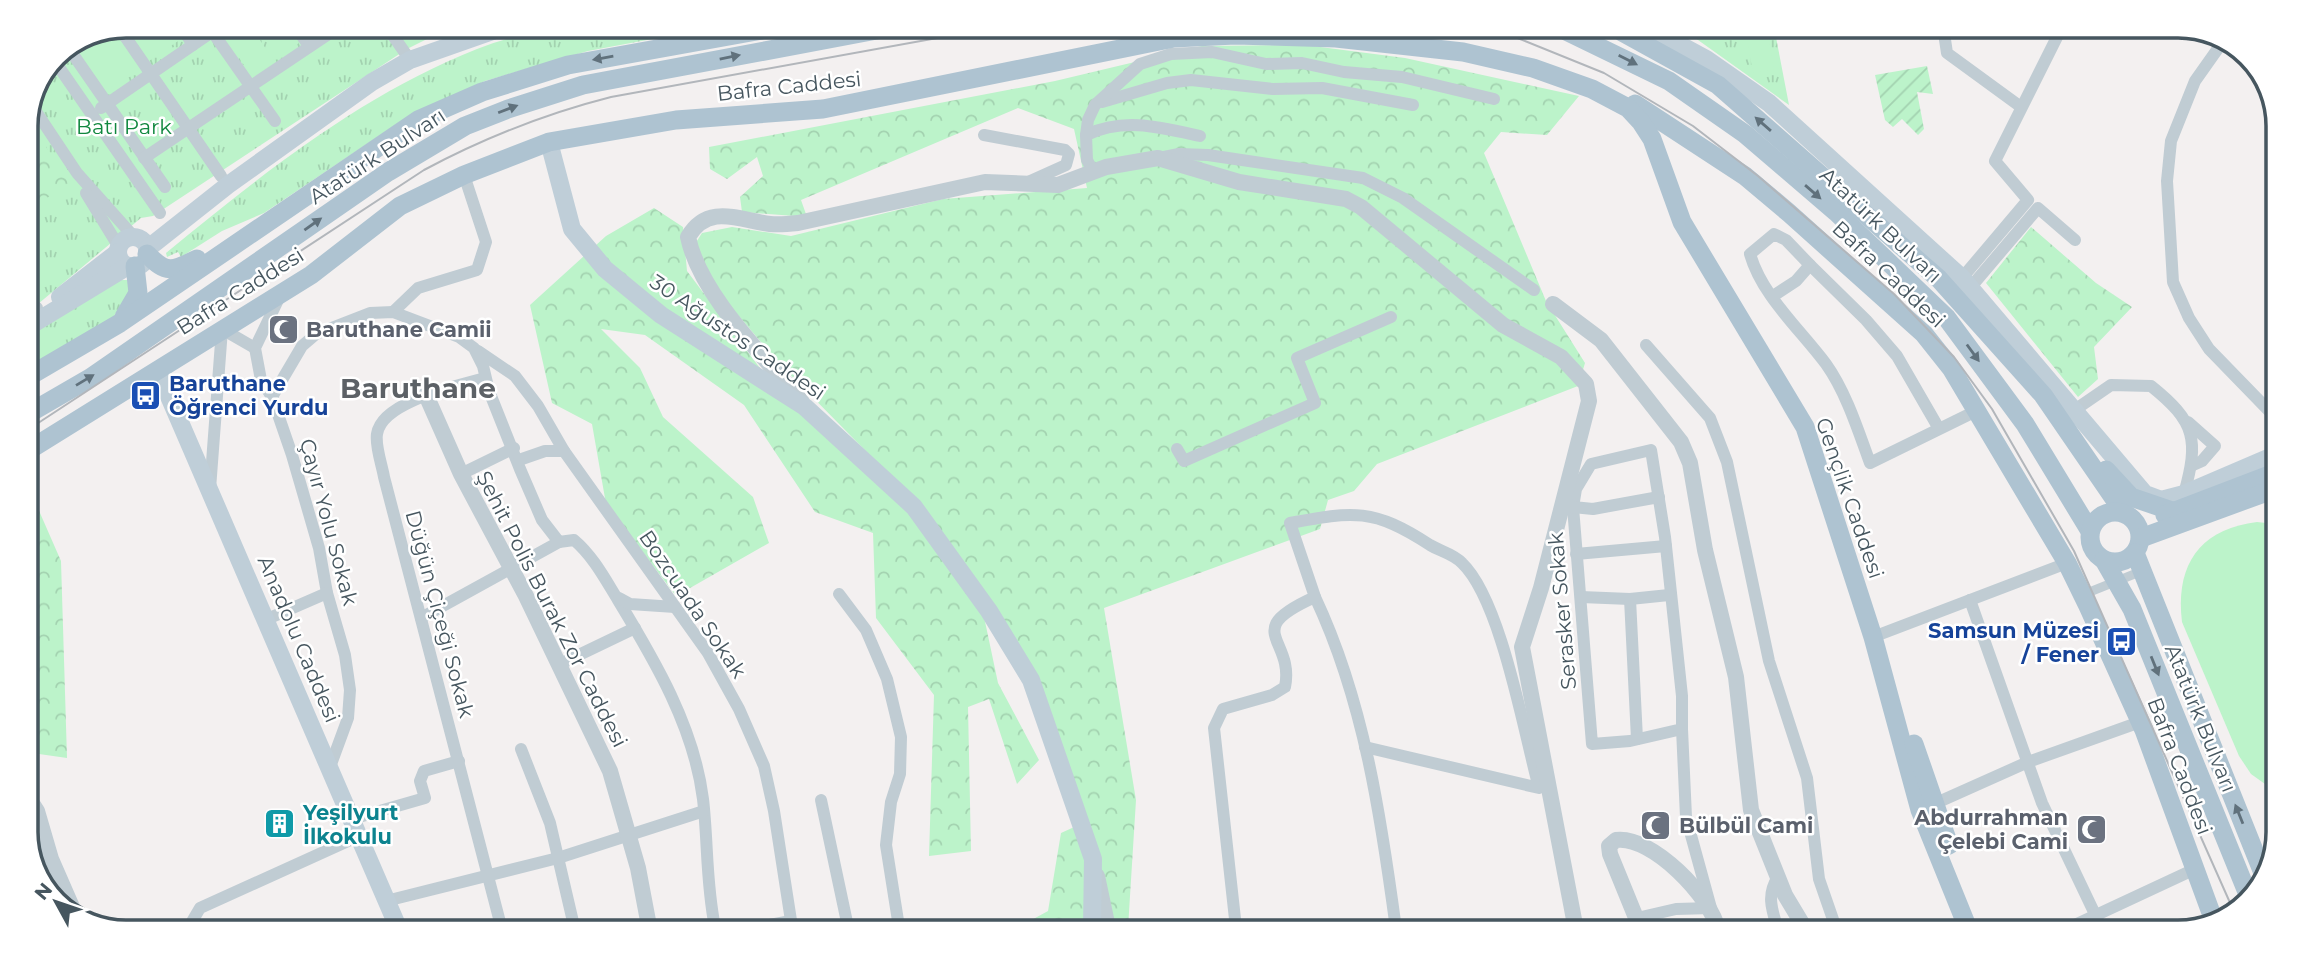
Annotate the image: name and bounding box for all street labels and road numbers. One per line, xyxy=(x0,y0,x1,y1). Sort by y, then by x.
street label: Bafra Caddesi xyxy=(716,66,862,106)
street label: Atatürk Bulvarı xyxy=(304,103,450,209)
street label: Atatürk Bulvarı xyxy=(1815,162,1947,288)
street label: Bafra Caddesi xyxy=(1827,215,1951,333)
street label: Bafra Caddesi xyxy=(172,242,308,340)
street label: 30 Ağustos Caddesi xyxy=(646,269,830,405)
street label: Gençlik Caddesi xyxy=(1811,414,1889,582)
street label: Çayır Yolu Sokak xyxy=(295,436,363,609)
street label: Şehit Polis Burak Zor Caddesi xyxy=(471,467,633,751)
street label: Düğün Çiçeği Sokak xyxy=(400,508,480,721)
street label: Bozcuada Sokak xyxy=(634,525,752,683)
street label: Serasker Sokak xyxy=(1543,531,1581,691)
street label: Anadolu Caddesi xyxy=(253,552,345,726)
street label: Atatürk Bulvarı xyxy=(2160,640,2242,796)
street label: Bafra Caddesi xyxy=(2142,694,2218,838)

